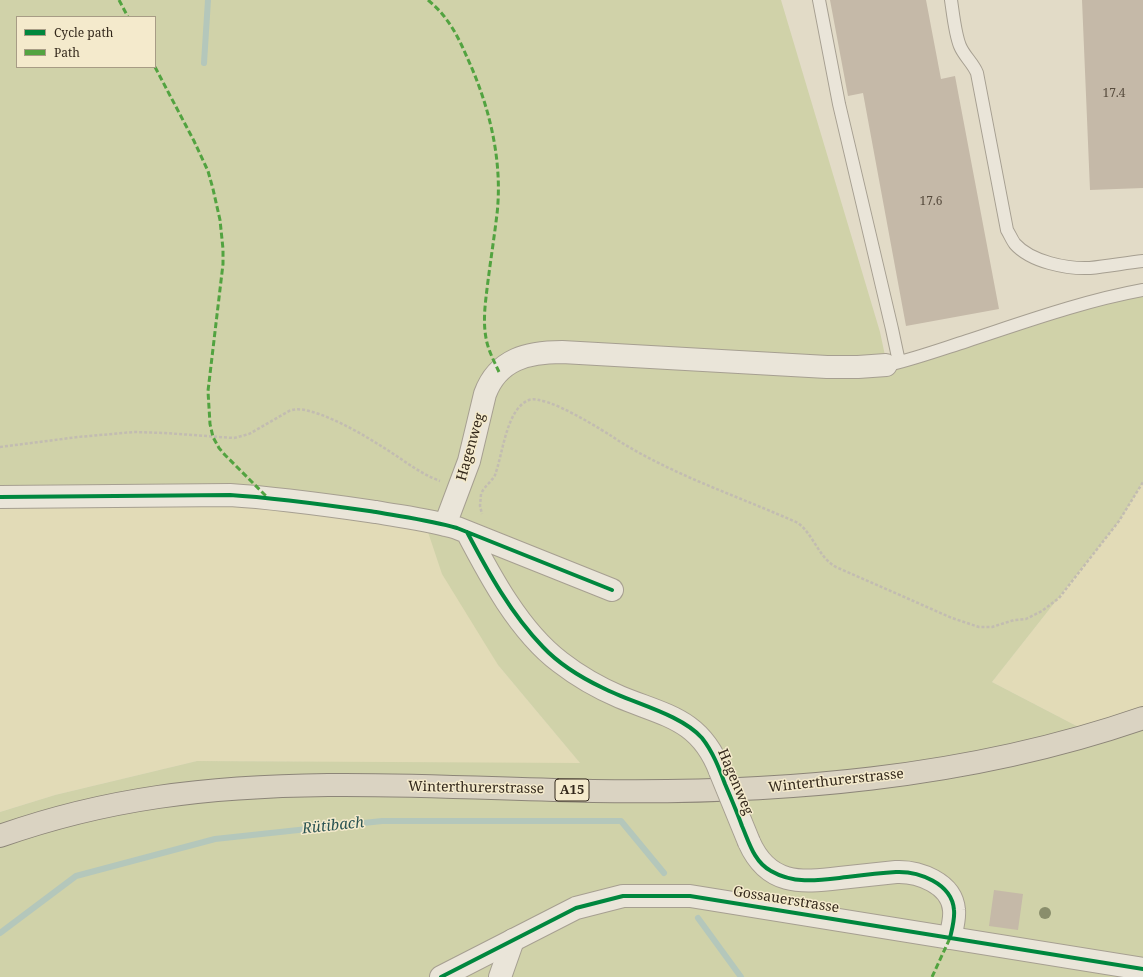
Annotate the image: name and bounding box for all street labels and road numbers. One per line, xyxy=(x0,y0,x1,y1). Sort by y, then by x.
street label: Hagenweg xyxy=(453,411,489,483)
street label: Hagenweg xyxy=(714,746,756,818)
street label: Winterthurerstrasse xyxy=(767,766,905,796)
street label: Winterthurerstrasse xyxy=(408,778,544,798)
road number: A15 xyxy=(555,779,589,801)
street label: Gossauerstrasse xyxy=(732,883,840,917)

